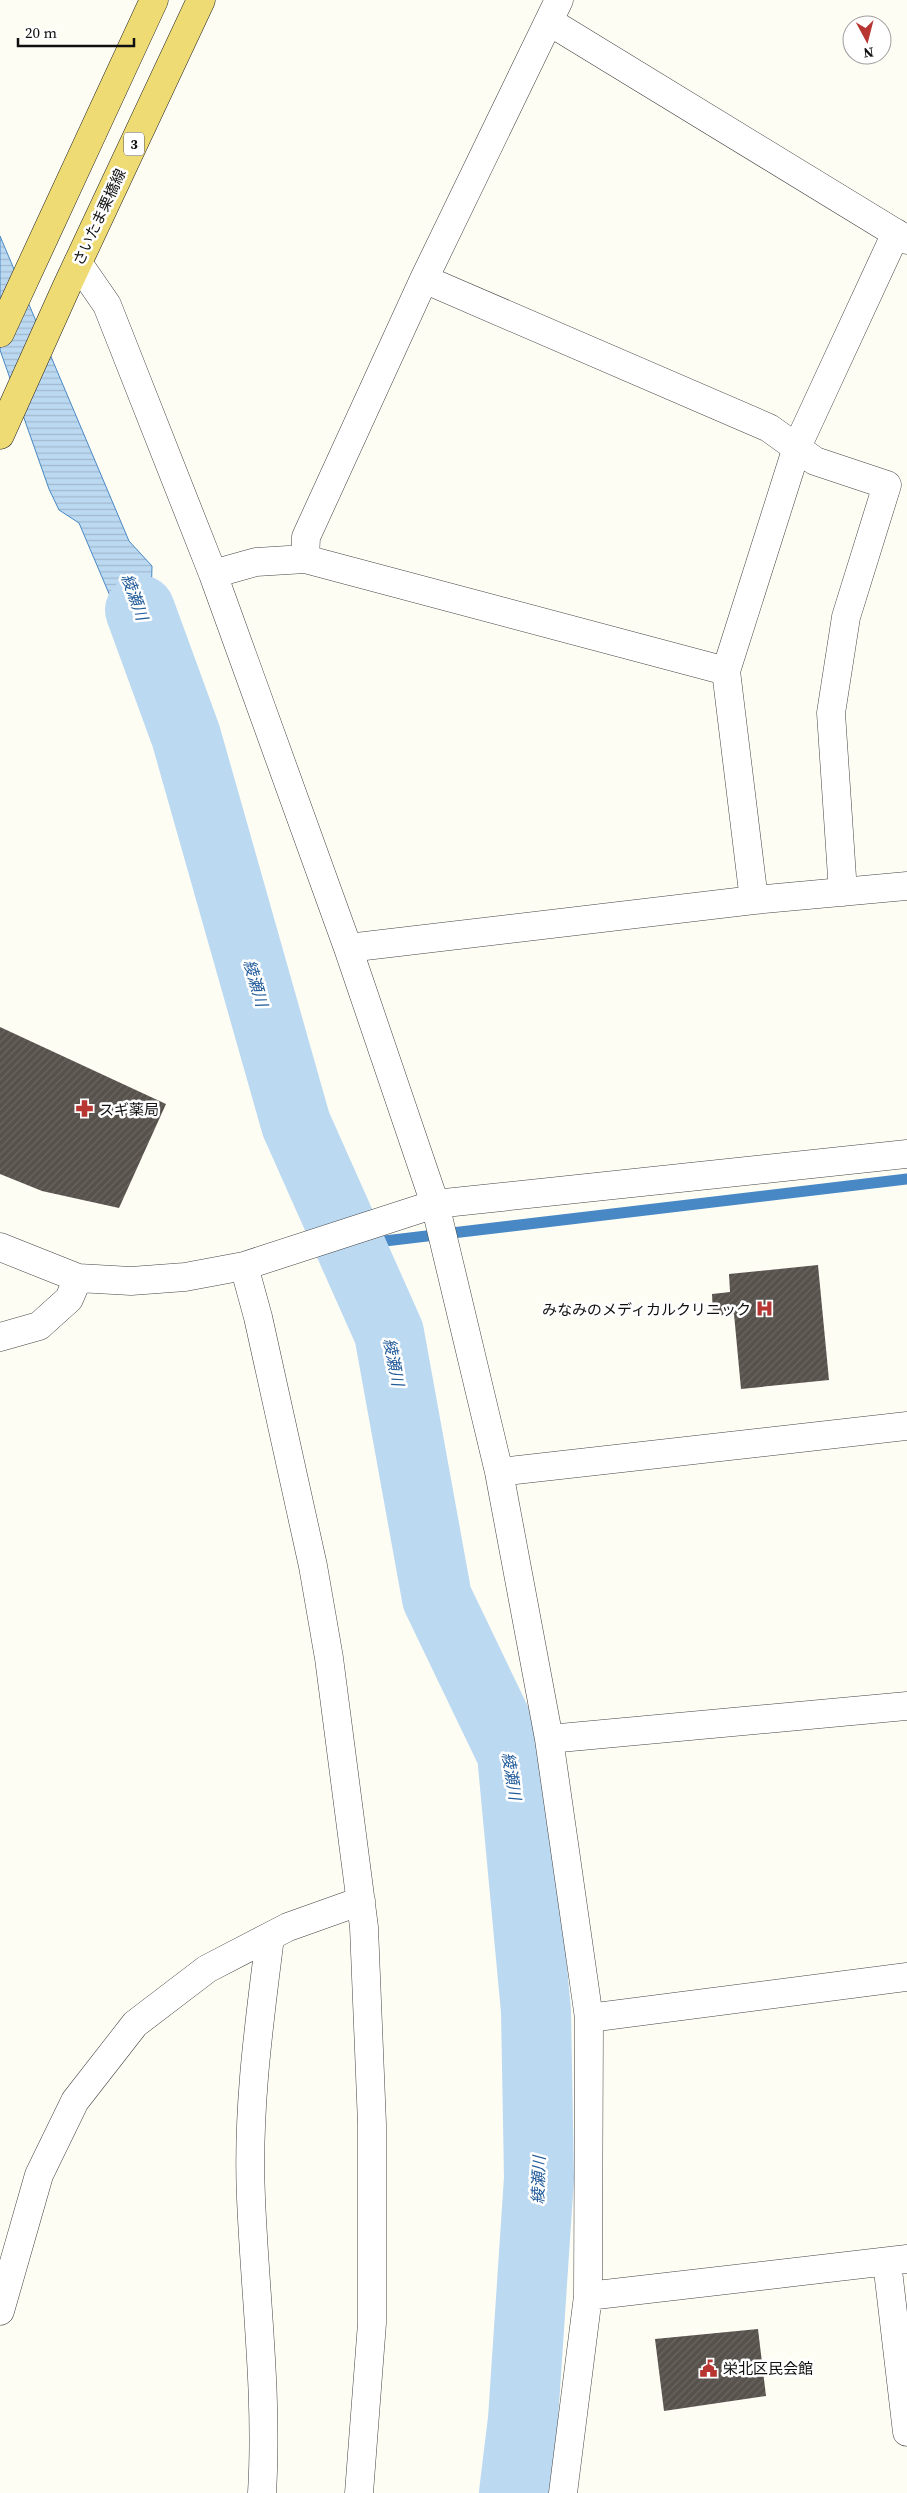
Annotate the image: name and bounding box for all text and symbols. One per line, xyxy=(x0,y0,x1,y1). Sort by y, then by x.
scale bar xyxy=(18,15,134,47)
north arrow xyxy=(842,15,892,65)
text: 20 m xyxy=(25,22,57,43)
text: N xyxy=(862,42,875,63)
road number: 3 xyxy=(124,132,144,156)
street label: さいたま栗橋線 xyxy=(67,165,131,269)
water label: 綾瀬川 xyxy=(116,571,154,625)
water label: 綾瀬川 xyxy=(239,957,274,1011)
pharmacy icon: スギ薬局 xyxy=(75,1099,95,1119)
place label: スギ薬局 xyxy=(99,1099,159,1120)
place label: みなみのメディカルクリニック xyxy=(542,1299,751,1320)
hospital icon: みなみのメディカルクリニック xyxy=(755,1299,775,1319)
water label: 綾瀬川 xyxy=(379,1336,410,1390)
water label: 綾瀬川 xyxy=(497,1751,527,1803)
water label: 綾瀬川 xyxy=(526,2154,550,2204)
public building icon: 栄北区民会館 xyxy=(699,2358,719,2378)
place label: 栄北区民会館 xyxy=(723,2358,813,2379)

